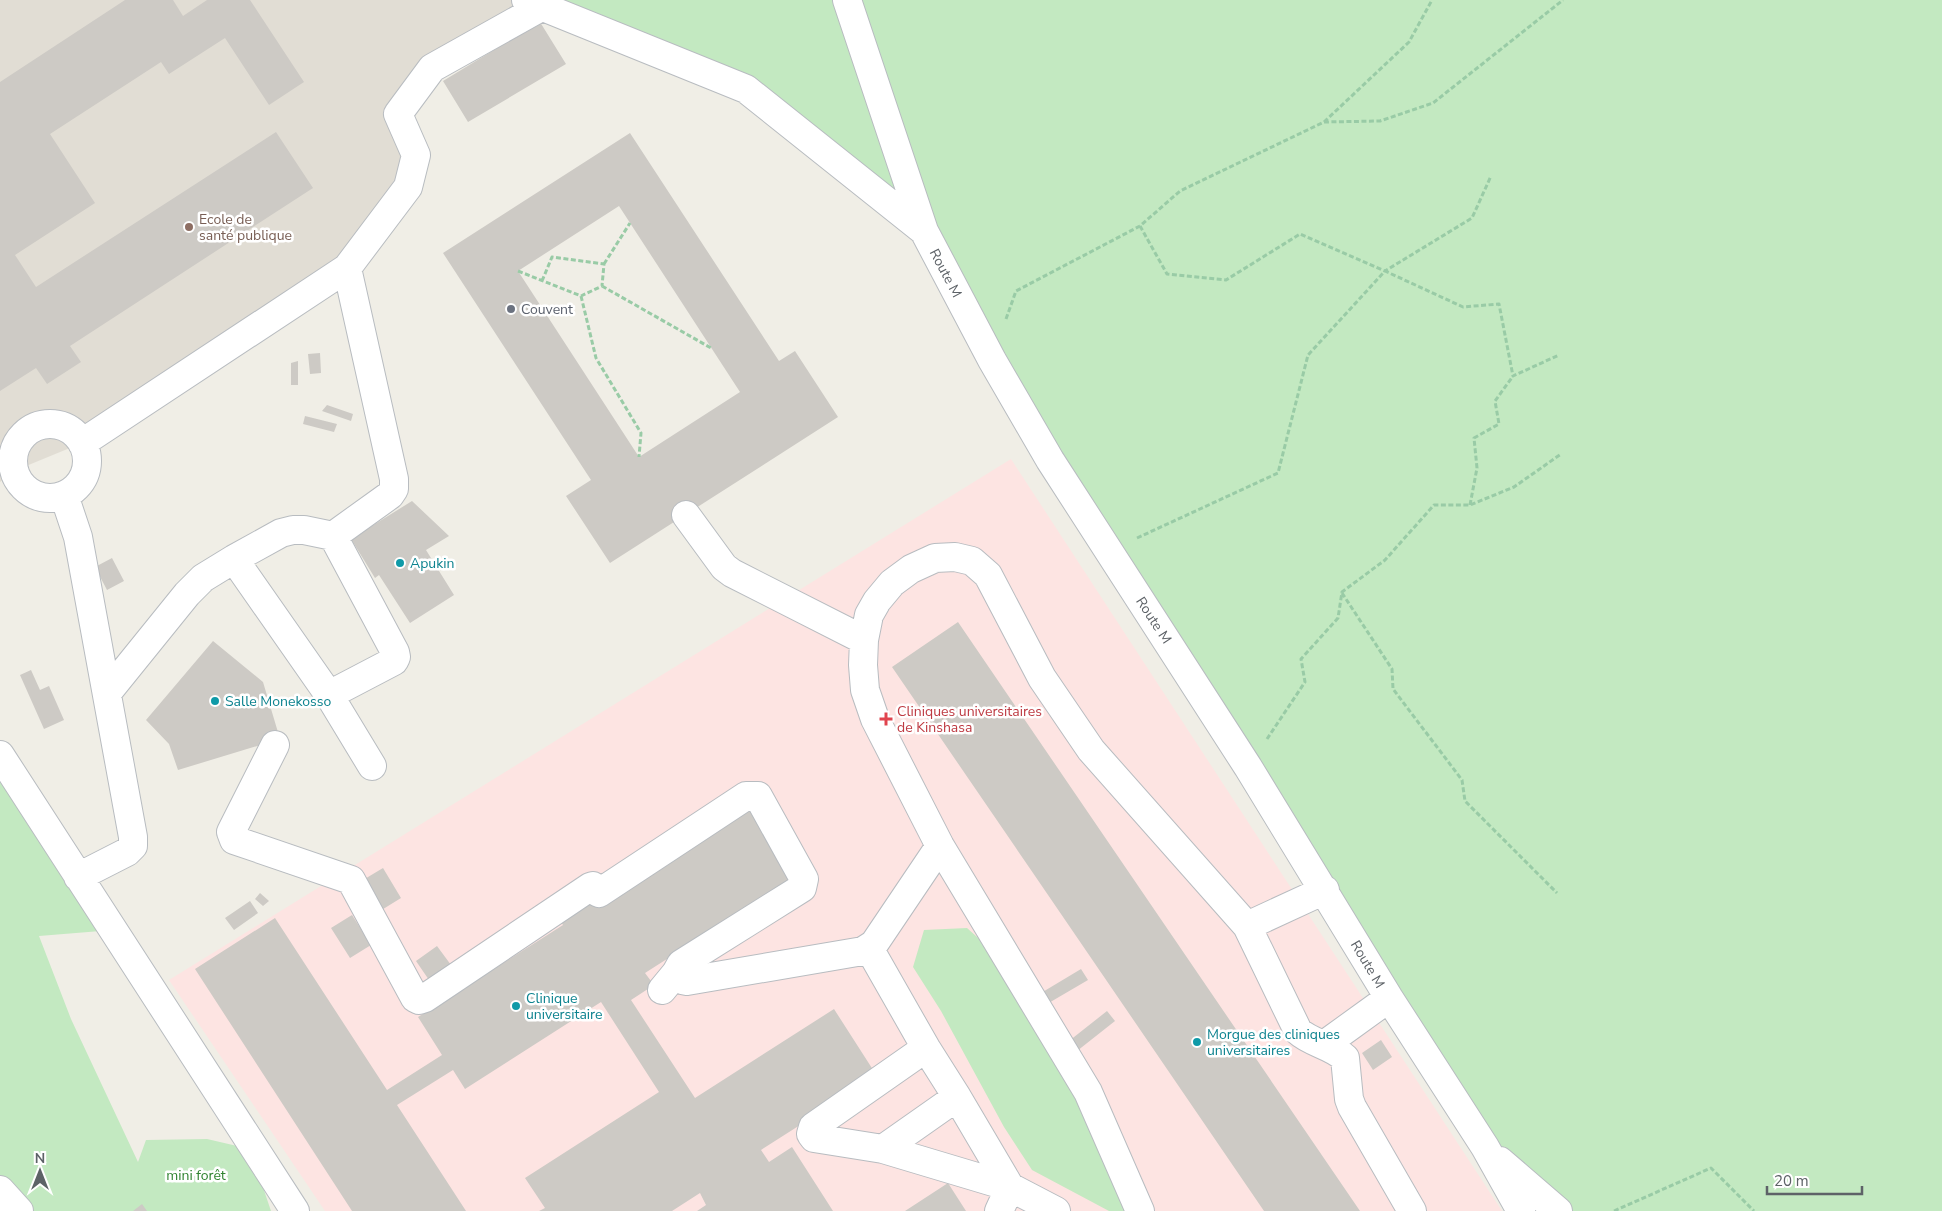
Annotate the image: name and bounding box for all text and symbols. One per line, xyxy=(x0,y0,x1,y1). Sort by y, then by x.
place label: Ecole de santé publique xyxy=(199,210,292,245)
marker: Ecole de santé publique xyxy=(183,221,195,233)
street label: Route M xyxy=(925,246,966,301)
place label: Couvent xyxy=(521,300,573,319)
marker: Couvent xyxy=(505,303,517,315)
place label: Apukin xyxy=(410,554,454,573)
marker: Apukin xyxy=(394,557,406,569)
street label: Route M xyxy=(1131,593,1176,648)
place label: Salle Monekosso xyxy=(225,692,332,711)
marker: Salle Monekosso xyxy=(209,695,221,707)
place label: Cliniques universitaires de Kinshasa xyxy=(897,702,1042,737)
marker: Cliniques universitaires de Kinshasa xyxy=(879,712,893,726)
street label: Route M xyxy=(1346,937,1389,992)
place label: Clinique universitaire xyxy=(526,989,602,1024)
marker: Clinique universitaire xyxy=(510,1000,522,1012)
place label: Morgue des cliniques universitaires xyxy=(1207,1025,1340,1060)
marker: Morgue des cliniques universitaires xyxy=(1191,1036,1203,1048)
north arrow xyxy=(15,1146,65,1196)
text: N xyxy=(35,1149,45,1168)
scale bar xyxy=(1767,1164,1862,1196)
park label: mini forêt xyxy=(166,1166,226,1185)
text: 20 m xyxy=(1774,1171,1809,1191)

